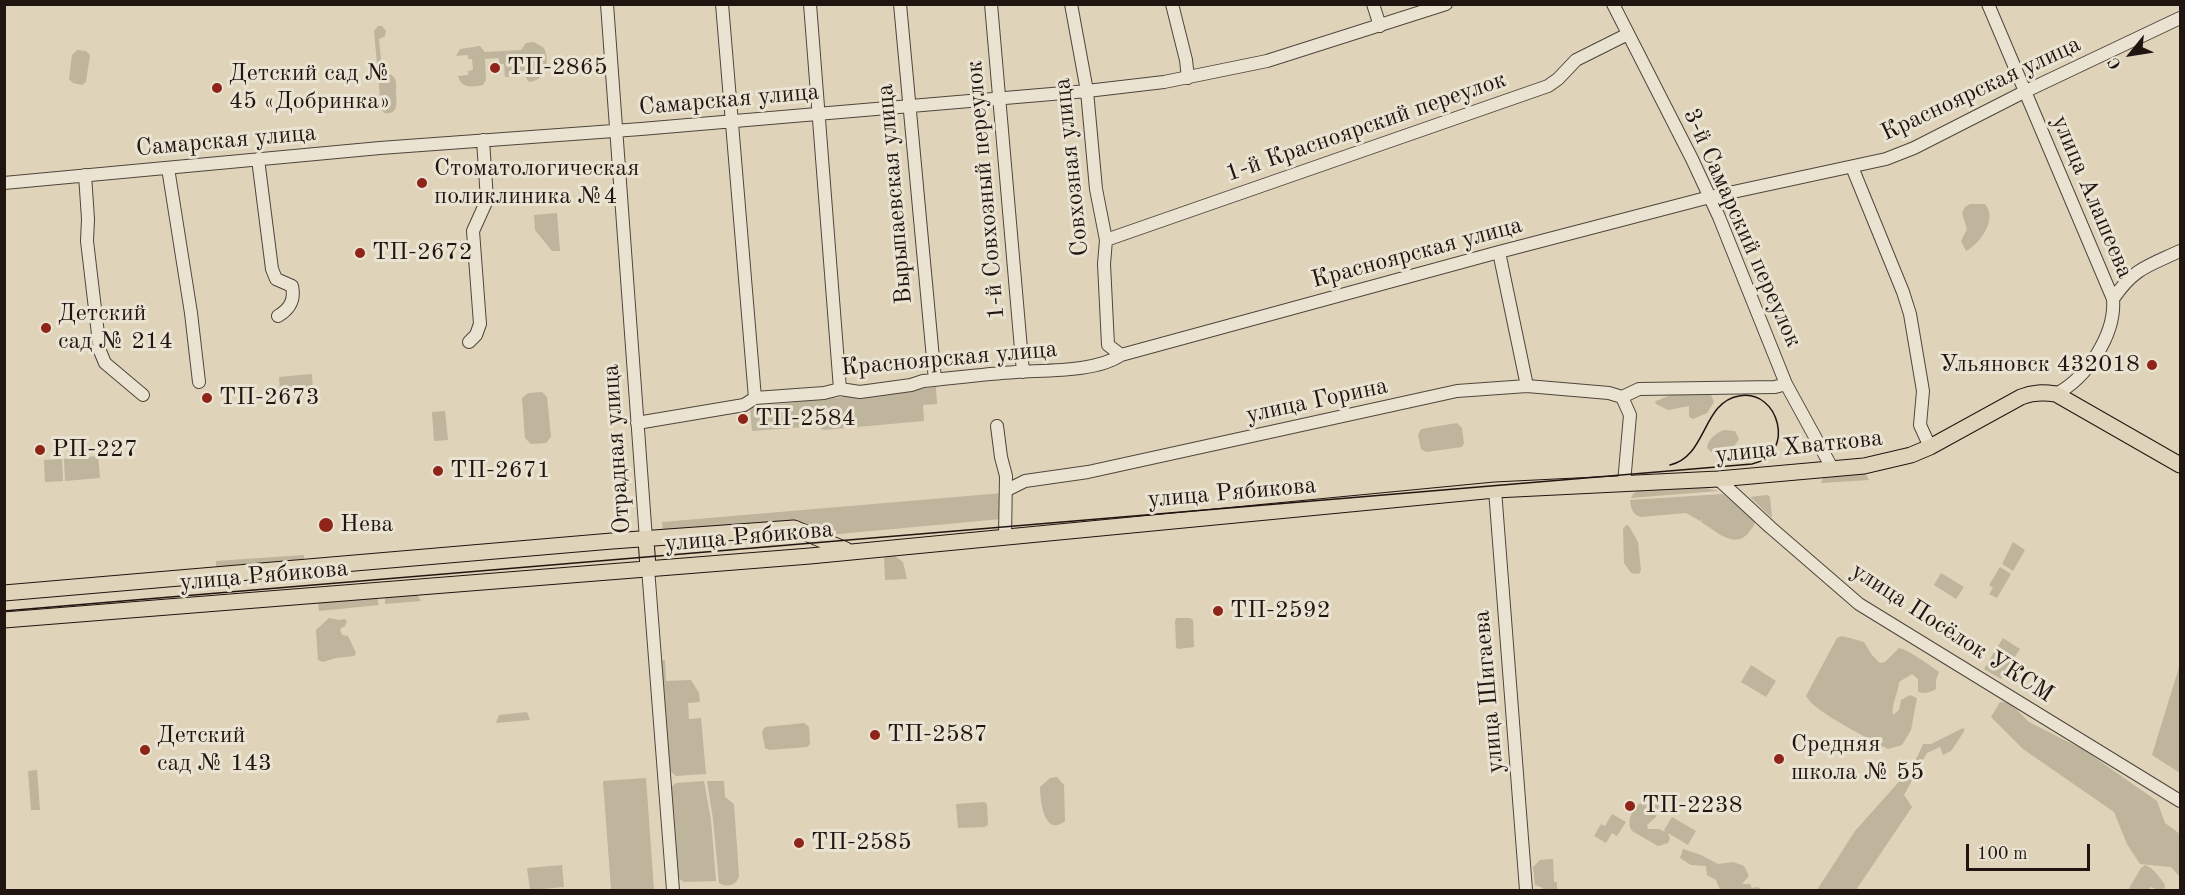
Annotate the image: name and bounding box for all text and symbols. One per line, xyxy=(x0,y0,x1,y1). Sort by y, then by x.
north arrow xyxy=(2101,24,2161,84)
street label: Красноярская улица xyxy=(1877,30,2085,148)
place label: ТП-2865 xyxy=(507,54,608,82)
text: С xyxy=(2106,54,2125,72)
street label: 1-й Совхозный переулок xyxy=(960,59,1012,321)
place label: Детский сад № 45 «Добринка» xyxy=(229,60,391,116)
marker: ТП-2865 xyxy=(488,61,502,75)
street label: 1-й Красноярский переулок xyxy=(1222,65,1510,189)
street label: Совхозная улица xyxy=(1048,76,1096,258)
street label: Самарская улица xyxy=(638,78,820,122)
marker: Детский сад № 45 «Добринка» xyxy=(210,81,224,95)
street label: Вырыпаевская улица xyxy=(871,83,919,305)
street label: 3-й Самарский переулок xyxy=(1676,104,1808,352)
street label: улица Алашеева xyxy=(2045,111,2139,283)
street label: Самарская улица xyxy=(135,119,317,163)
place label: Стоматологическая поликлиника №4 xyxy=(434,155,639,211)
marker: Стоматологическая поликлиника №4 xyxy=(415,176,429,190)
street label: Красноярская улица xyxy=(1308,211,1526,295)
place label: ТП-2672 xyxy=(372,239,473,267)
marker: ТП-2672 xyxy=(353,246,367,260)
place label: Детский сад № 214 xyxy=(58,300,173,356)
marker: Детский сад № 214 xyxy=(39,321,53,335)
street label: Красноярская улица xyxy=(840,335,1058,383)
place label: Ульяновск 432018 xyxy=(1940,351,2140,379)
marker: Ульяновск 432018 xyxy=(2145,358,2159,372)
street label: Отрадная улица xyxy=(597,363,637,535)
street label: улица Горина xyxy=(1243,372,1391,430)
place label: ТП-2673 xyxy=(219,384,320,412)
marker: ТП-2673 xyxy=(200,391,214,405)
place label: ТП-2584 xyxy=(755,405,856,433)
marker: ТП-2584 xyxy=(736,412,750,426)
street label: улица Хваткова xyxy=(1714,424,1884,470)
place label: РП-227 xyxy=(52,436,138,464)
marker: РП-227 xyxy=(33,443,47,457)
place label: ТП-2671 xyxy=(450,457,551,485)
marker: ТП-2671 xyxy=(431,464,445,478)
street label: улица Рябикова xyxy=(1147,471,1317,515)
place label: Нева xyxy=(340,511,393,539)
street label: улица Рябикова xyxy=(664,515,834,559)
marker: Нева xyxy=(317,516,335,534)
street label: улица Рябикова xyxy=(179,554,349,598)
street label: улица Посёлок УКСМ xyxy=(1845,557,2059,709)
place label: ТП-2592 xyxy=(1230,597,1331,625)
marker: ТП-2592 xyxy=(1211,604,1225,618)
street label: улица Шигаева xyxy=(1468,609,1510,775)
place label: ТП-2587 xyxy=(887,721,988,749)
place label: Детский сад № 143 xyxy=(157,722,272,778)
marker: ТП-2587 xyxy=(868,728,882,742)
place label: Средняя школа № 55 xyxy=(1791,731,1924,787)
marker: Детский сад № 143 xyxy=(138,743,152,757)
marker: Средняя школа № 55 xyxy=(1772,752,1786,766)
place label: ТП-2238 xyxy=(1642,792,1743,820)
marker: ТП-2238 xyxy=(1623,799,1637,813)
place label: ТП-2585 xyxy=(811,829,912,857)
scale bar xyxy=(1969,832,2094,870)
marker: ТП-2585 xyxy=(792,836,806,850)
text: 100 m xyxy=(1977,845,2028,863)

